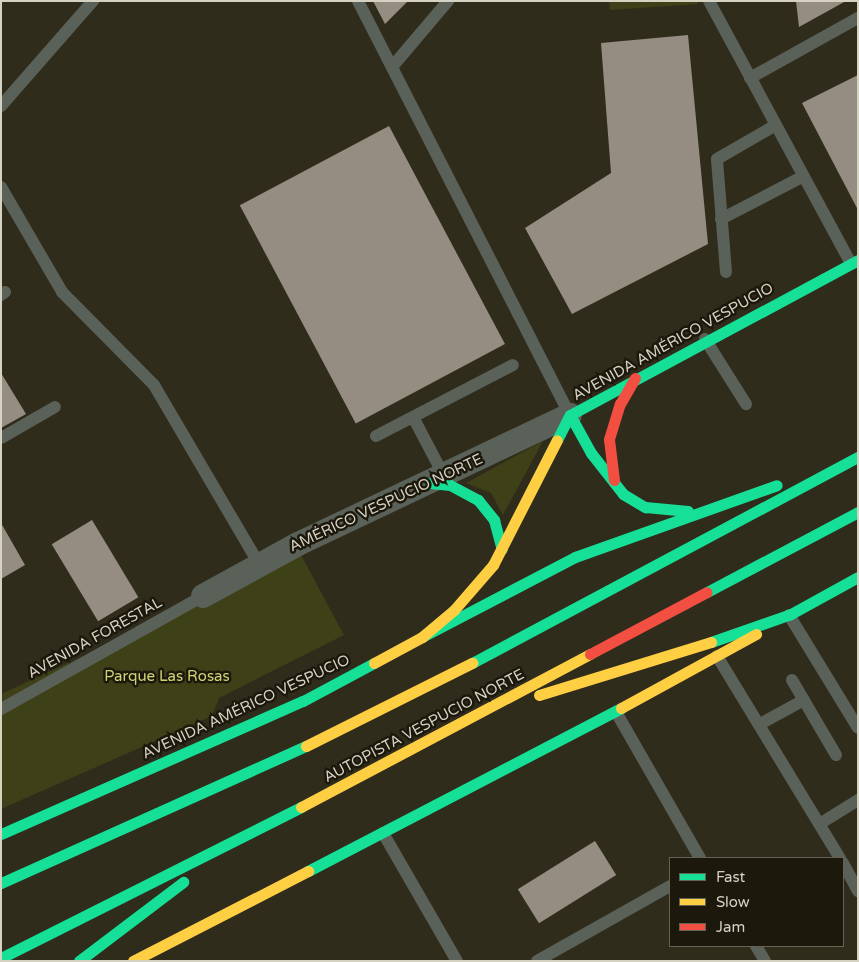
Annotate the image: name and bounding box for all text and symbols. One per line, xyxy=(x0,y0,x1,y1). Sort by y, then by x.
street label: AVENIDA AMÉRICO VESPUCIO xyxy=(569,279,777,405)
street label: AMÉRICO VESPUCIO NORTE xyxy=(286,450,486,556)
street label: AVENIDA FORESTAL xyxy=(25,594,165,682)
street label: AVENIDA AMÉRICO VESPUCIO xyxy=(139,651,353,763)
street label: AUTOPISTA VESPUCIO NORTE xyxy=(321,665,527,787)
park label: Parque Las Rosas xyxy=(104,668,230,686)
legend xyxy=(669,857,844,947)
text: Fast xyxy=(716,868,745,886)
text: Slow xyxy=(716,893,750,911)
text: Jam xyxy=(716,918,745,936)

